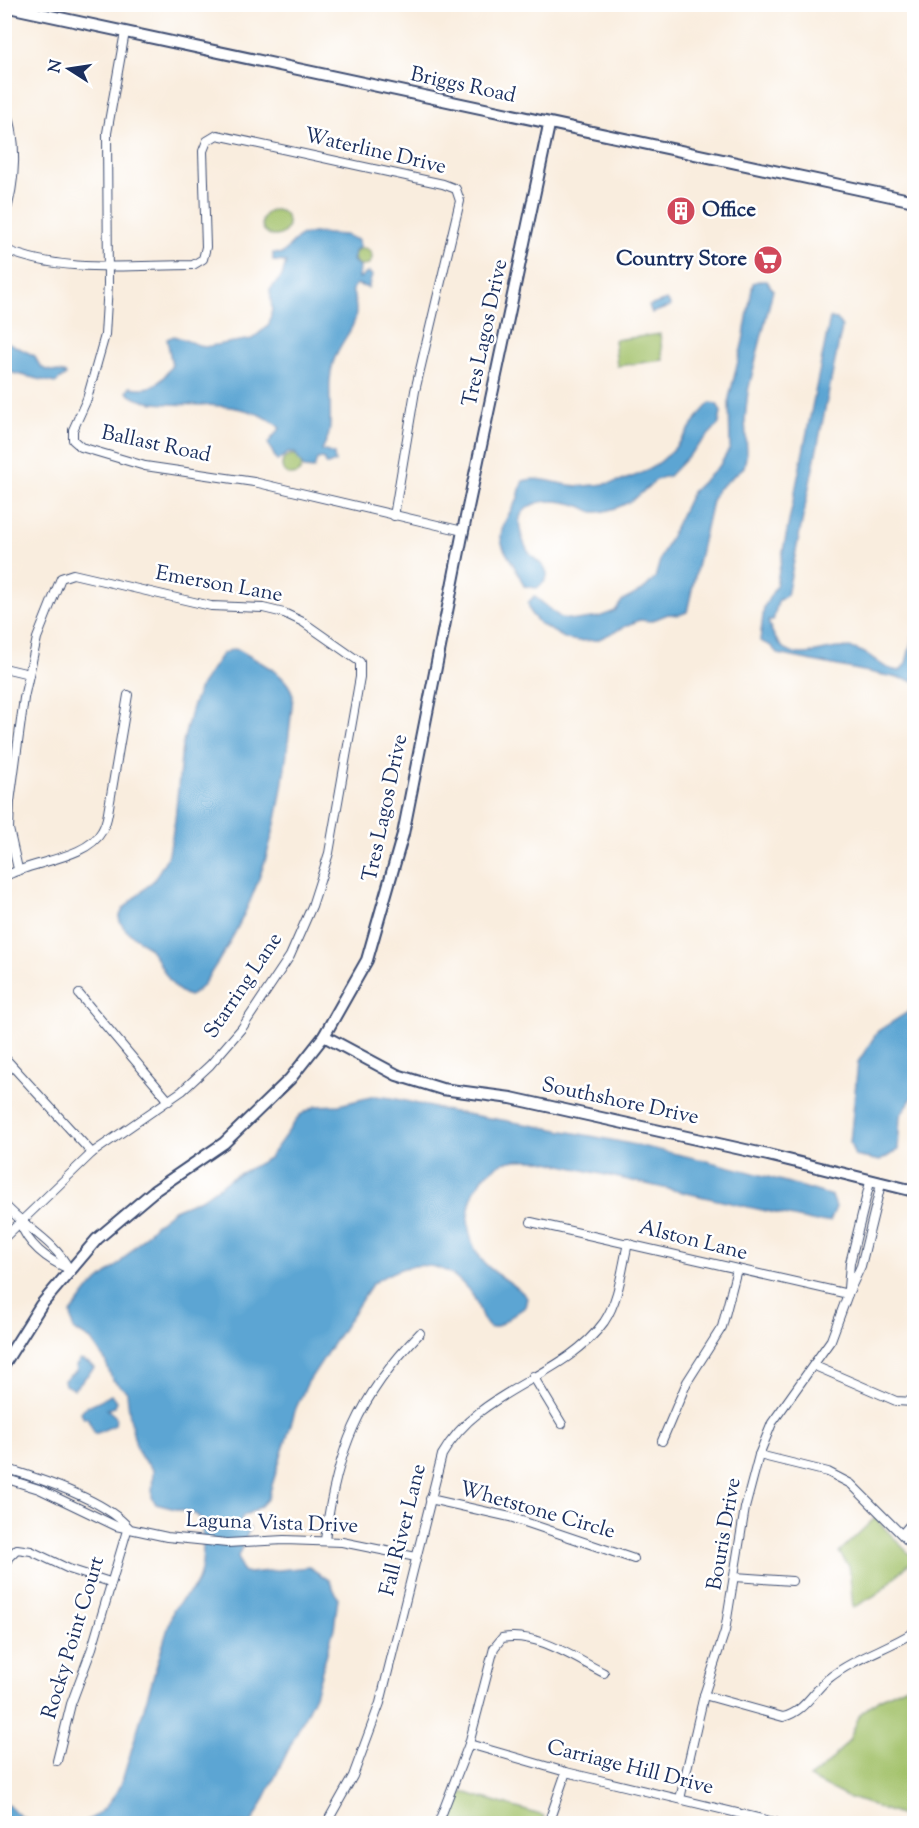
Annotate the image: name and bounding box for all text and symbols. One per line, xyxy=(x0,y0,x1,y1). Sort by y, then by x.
north arrow xyxy=(39,39,99,99)
text: N xyxy=(44,58,69,75)
street label: Briggs Road xyxy=(407,60,519,112)
street label: Waterline Drive xyxy=(301,121,449,183)
building icon: Office xyxy=(665,195,697,227)
place label: Office xyxy=(702,196,756,226)
supermarket icon: Country Store xyxy=(752,244,784,276)
place label: Country Store xyxy=(616,245,747,275)
street label: Tres Lagos Drive xyxy=(456,256,516,410)
street label: Ballast Road xyxy=(98,419,214,471)
street label: Emerson Lane xyxy=(153,559,285,611)
street label: Tres Lagos Drive xyxy=(356,731,416,885)
street label: Starring Lane xyxy=(197,927,291,1045)
street label: Southshore Drive xyxy=(539,1071,701,1133)
street label: Alston Lane xyxy=(635,1213,751,1269)
street label: Fall River Lane xyxy=(373,1461,435,1599)
street label: Whetstone Circle xyxy=(456,1474,618,1548)
street label: Bouris Drive xyxy=(700,1475,750,1593)
street label: Laguna Vista Drive xyxy=(185,1506,359,1542)
street label: Rocky Point Court xyxy=(35,1553,113,1723)
street label: Carriage Hill Drive xyxy=(543,1733,717,1803)

